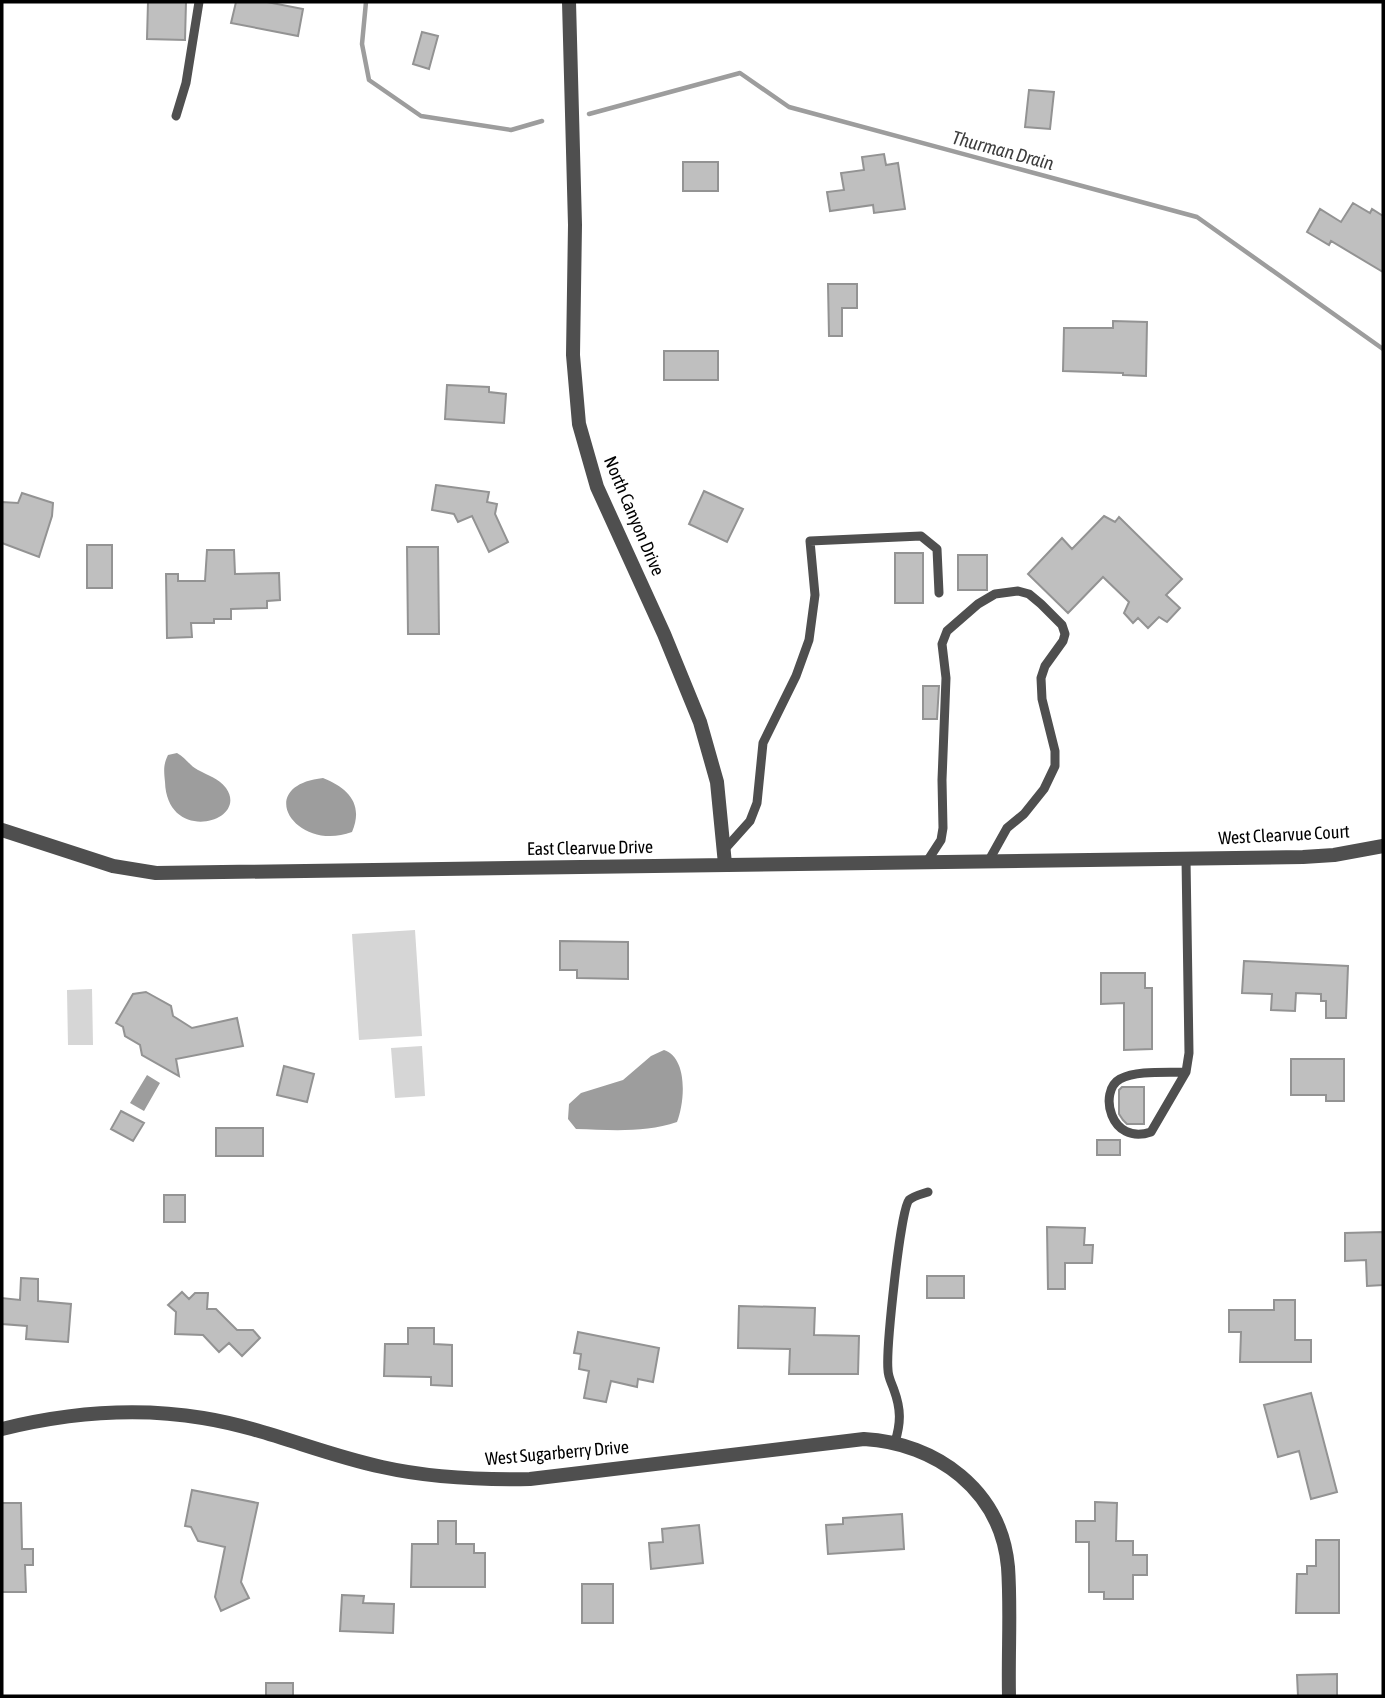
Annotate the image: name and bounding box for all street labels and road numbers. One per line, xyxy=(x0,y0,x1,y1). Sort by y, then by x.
street label: North Canyon Drive xyxy=(600,453,669,579)
street label: West Clearvue Court xyxy=(1218,821,1350,848)
street label: East Clearvue Drive xyxy=(527,836,653,859)
street label: West Sugarberry Drive xyxy=(484,1436,630,1469)

